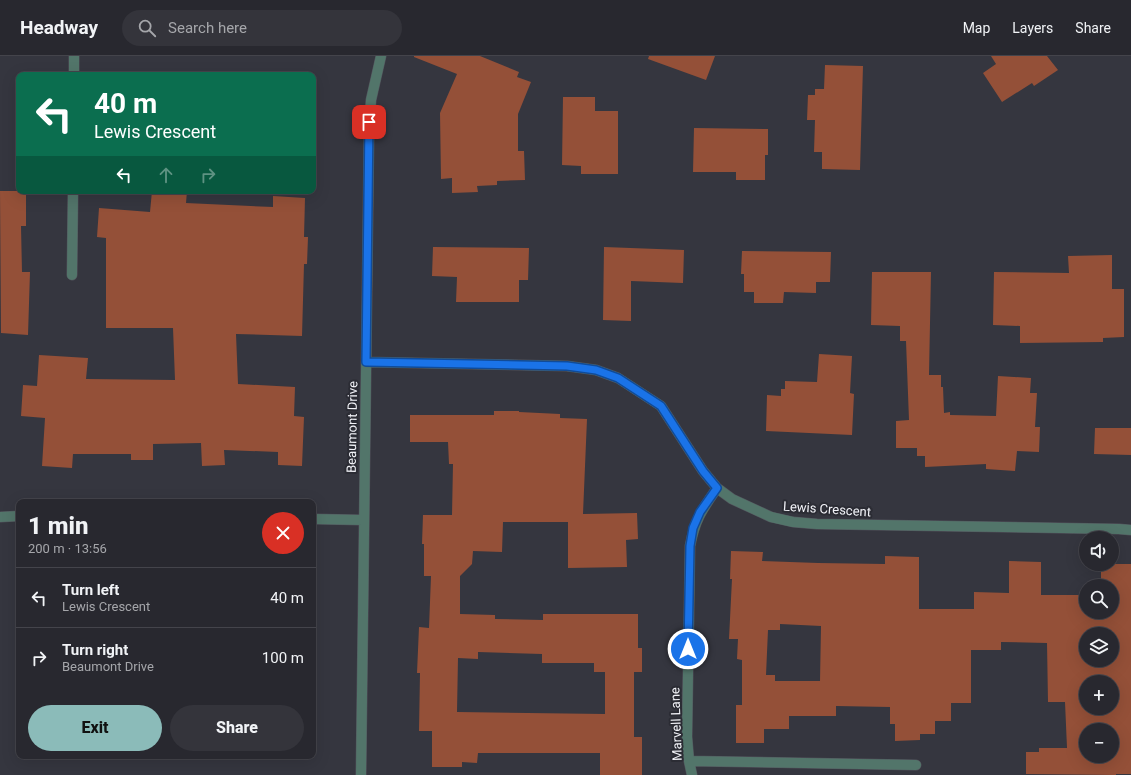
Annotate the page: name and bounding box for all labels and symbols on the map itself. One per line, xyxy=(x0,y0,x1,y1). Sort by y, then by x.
pin xyxy=(352,105,386,139)
street label: Beaumont Drive xyxy=(344,381,360,473)
street label: Lewis Crescent xyxy=(782,498,872,520)
position arrow xyxy=(667,628,709,670)
street label: Marvell Lane xyxy=(667,687,685,761)

